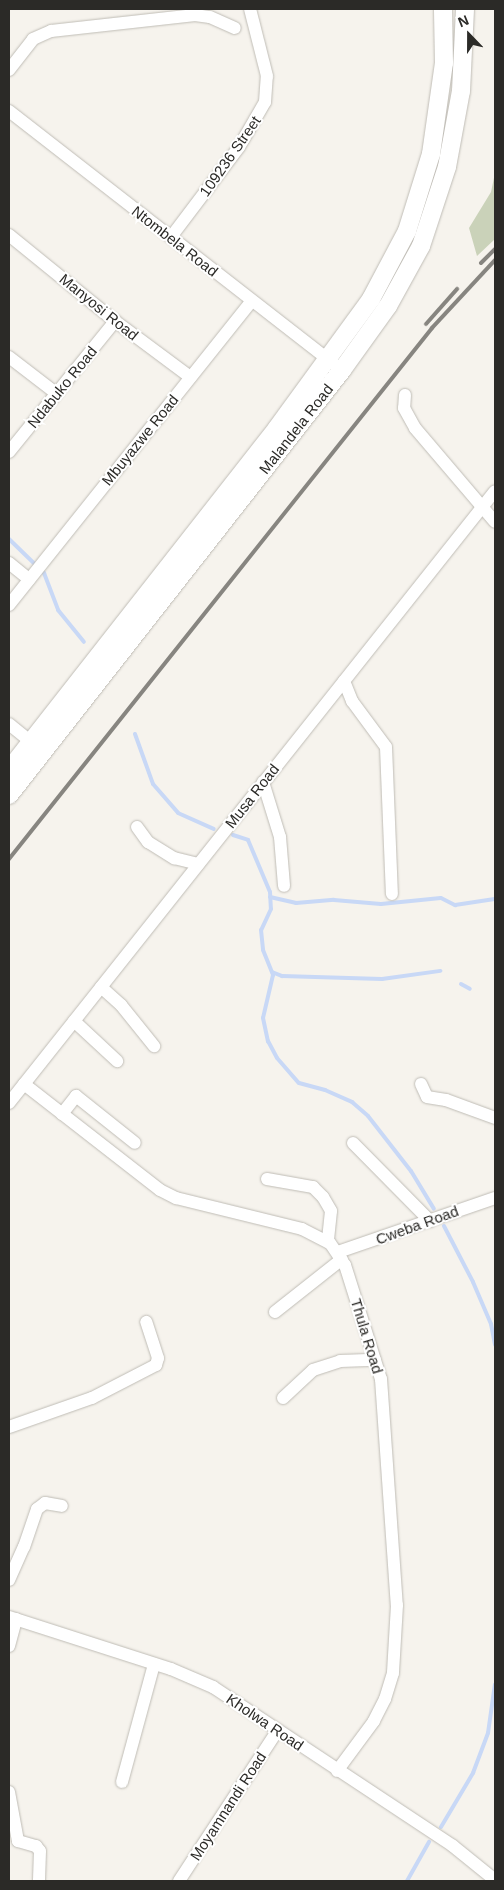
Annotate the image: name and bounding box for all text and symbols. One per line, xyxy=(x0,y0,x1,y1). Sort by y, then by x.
north arrow xyxy=(444,10,494,60)
text: N xyxy=(456,12,471,30)
street label: 109236 Street xyxy=(196,112,264,200)
street label: Ntombela Road xyxy=(128,202,222,280)
street label: Manyosi Road xyxy=(56,270,142,344)
street label: Ndabuko Road xyxy=(24,342,100,432)
street label: Malandela Road xyxy=(255,380,337,478)
street label: Mbuyazwe Road xyxy=(98,391,182,489)
street label: Musa Road xyxy=(221,760,283,832)
street label: Cweba Road xyxy=(373,1202,461,1248)
street label: Thula Road xyxy=(347,1296,387,1376)
street label: Kholwa Road xyxy=(223,1690,307,1754)
street label: Moyamnandi Road xyxy=(186,1748,270,1864)

